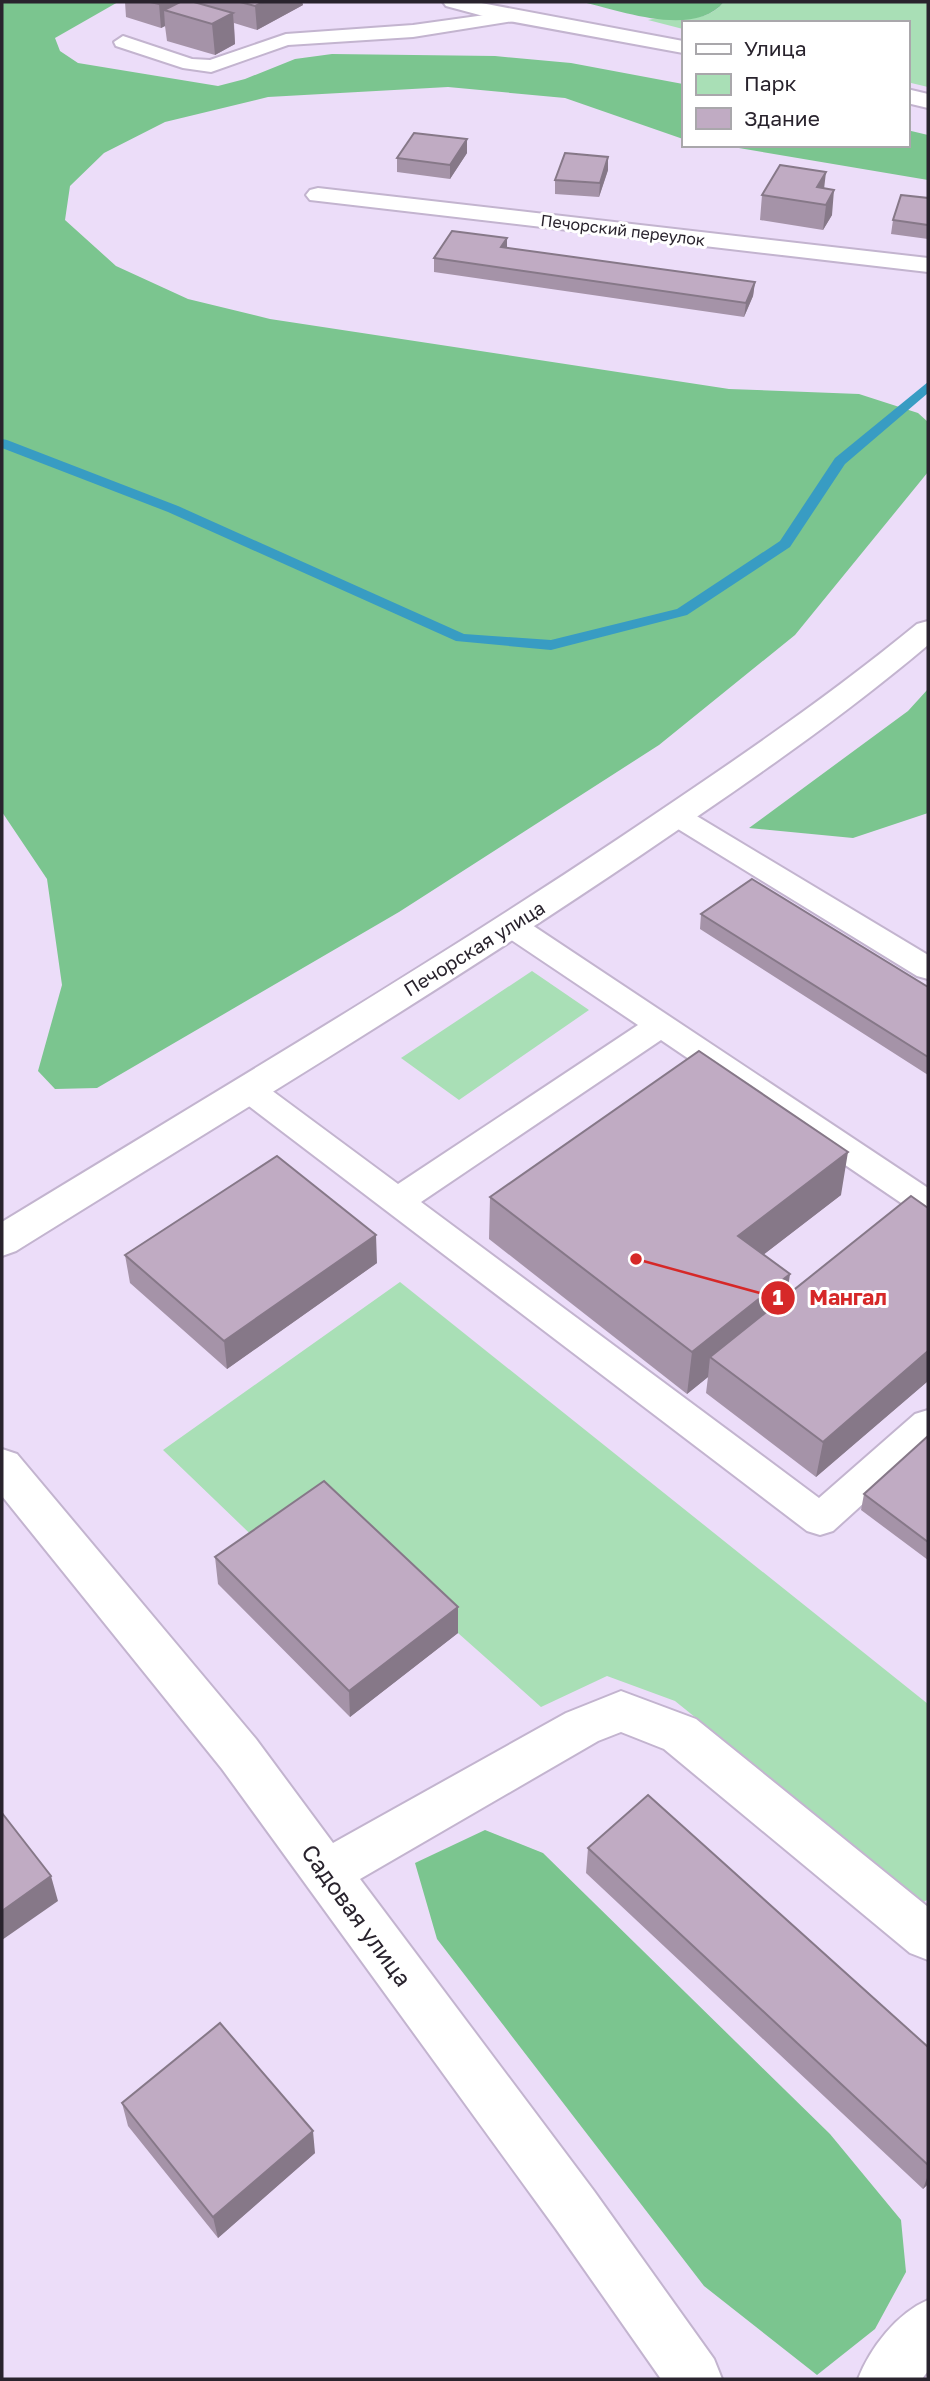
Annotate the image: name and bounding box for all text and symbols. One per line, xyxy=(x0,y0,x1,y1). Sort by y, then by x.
legend xyxy=(682,21,909,147)
text: Улица xyxy=(744,35,807,61)
text: Парк xyxy=(744,70,797,96)
text: Здание xyxy=(744,105,820,131)
street label: Печорский переулок xyxy=(540,210,706,250)
street label: Печорская улица xyxy=(399,895,549,1001)
callout: Мангал xyxy=(760,1277,901,1319)
text: 1 xyxy=(773,1284,784,1310)
text: Мангал xyxy=(809,1284,887,1310)
street label: Садовая улица xyxy=(296,1839,418,1991)

